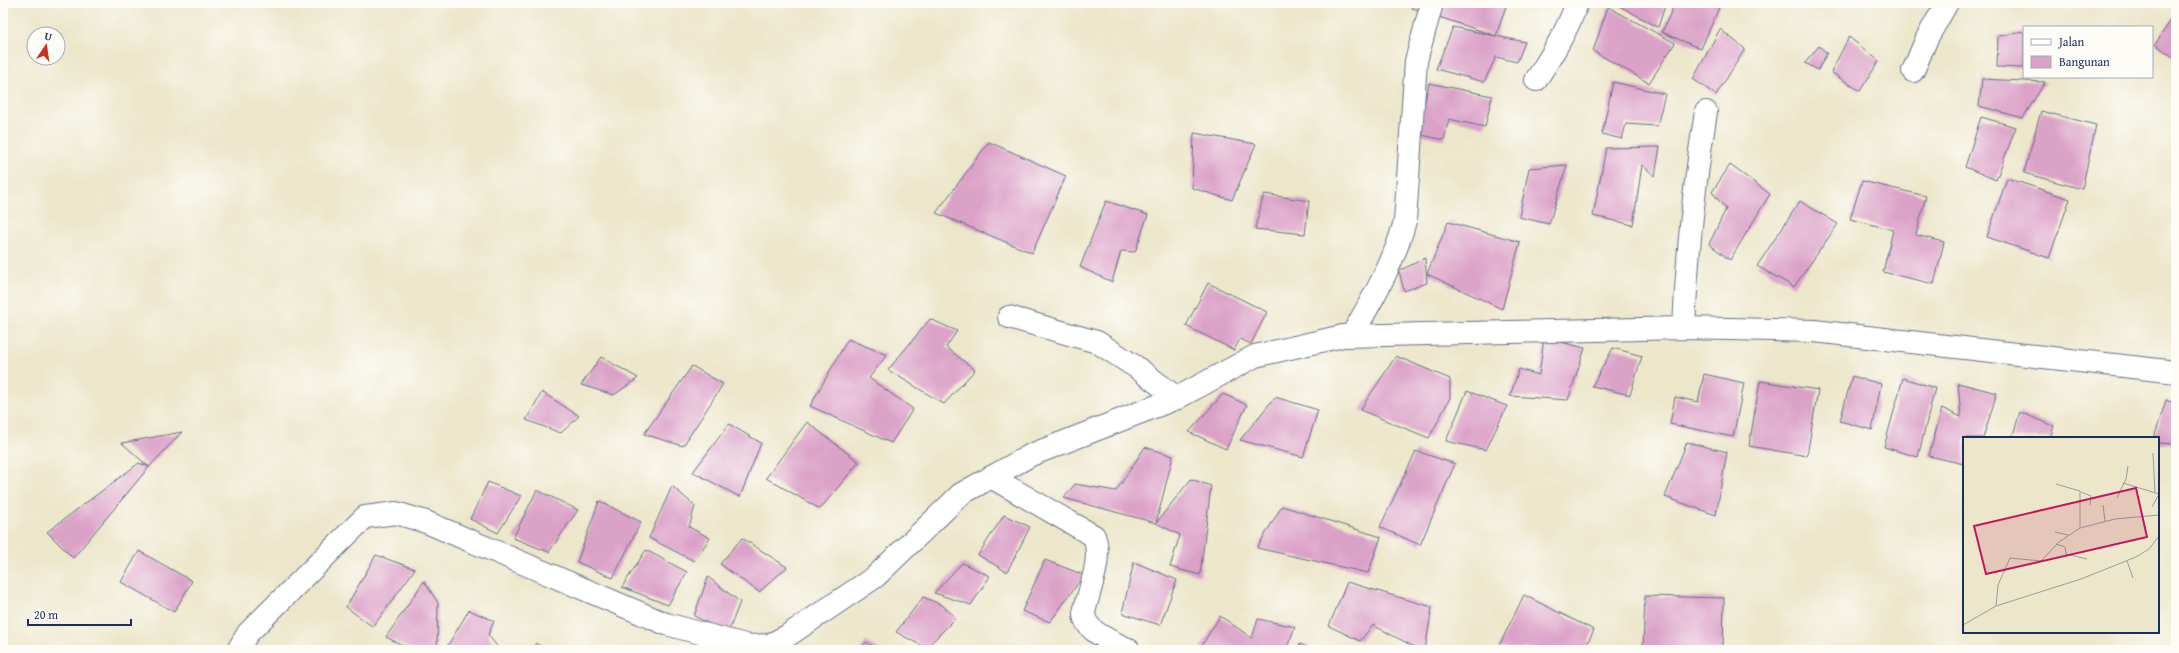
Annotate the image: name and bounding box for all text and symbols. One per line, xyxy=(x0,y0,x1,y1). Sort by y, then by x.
north arrow xyxy=(26,26,66,66)
legend xyxy=(2023,26,2153,78)
text: U xyxy=(43,28,54,45)
text: Jalan xyxy=(2057,33,2084,50)
text: Bangunan xyxy=(2059,53,2110,70)
inset map xyxy=(1963,437,2159,633)
scale bar xyxy=(28,601,131,627)
text: 20 m xyxy=(34,606,58,623)

